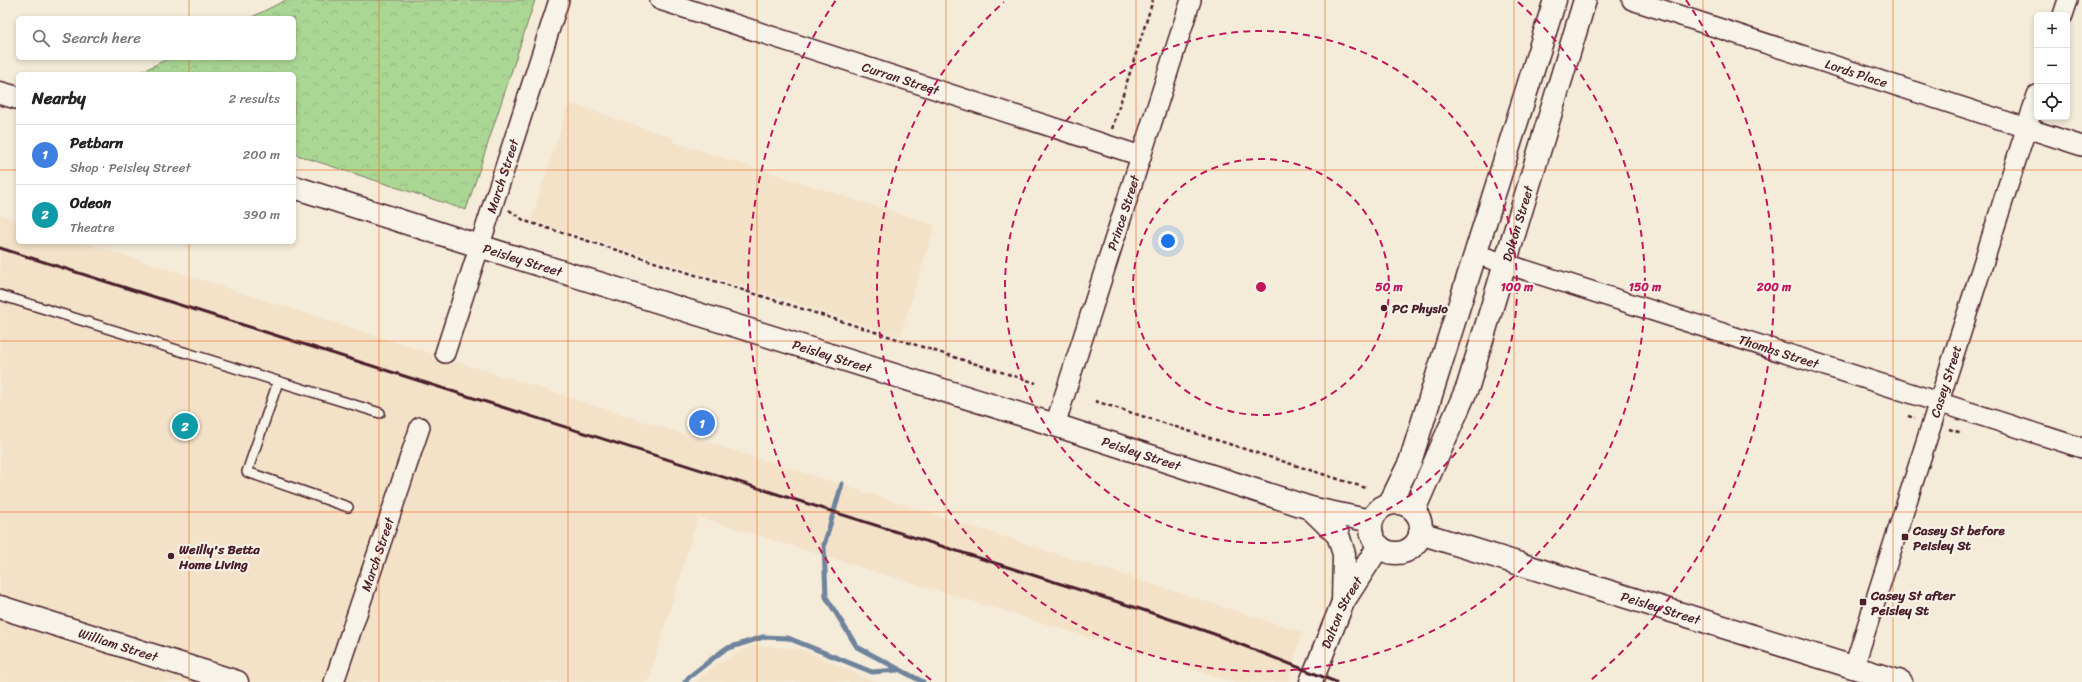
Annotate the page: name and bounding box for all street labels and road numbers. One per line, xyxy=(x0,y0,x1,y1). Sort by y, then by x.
street label: Lords Place xyxy=(1822,52,1891,94)
street label: Curran Street xyxy=(859,55,943,102)
street label: March Street xyxy=(480,135,526,216)
street label: Prince Street xyxy=(1101,171,1146,253)
street label: Dalton Street xyxy=(1495,182,1540,264)
street label: Peisley Street xyxy=(480,237,566,283)
street label: Thomas Street xyxy=(1736,328,1823,375)
street label: Peisley Street xyxy=(789,333,875,380)
street label: Casey Street xyxy=(1924,342,1968,421)
street label: Peisley Street xyxy=(1098,430,1184,477)
street label: March Street xyxy=(354,513,401,594)
street label: Dalton Street xyxy=(1314,571,1369,652)
street label: Peisley Street xyxy=(1618,585,1704,631)
street label: William Street xyxy=(75,621,162,669)

